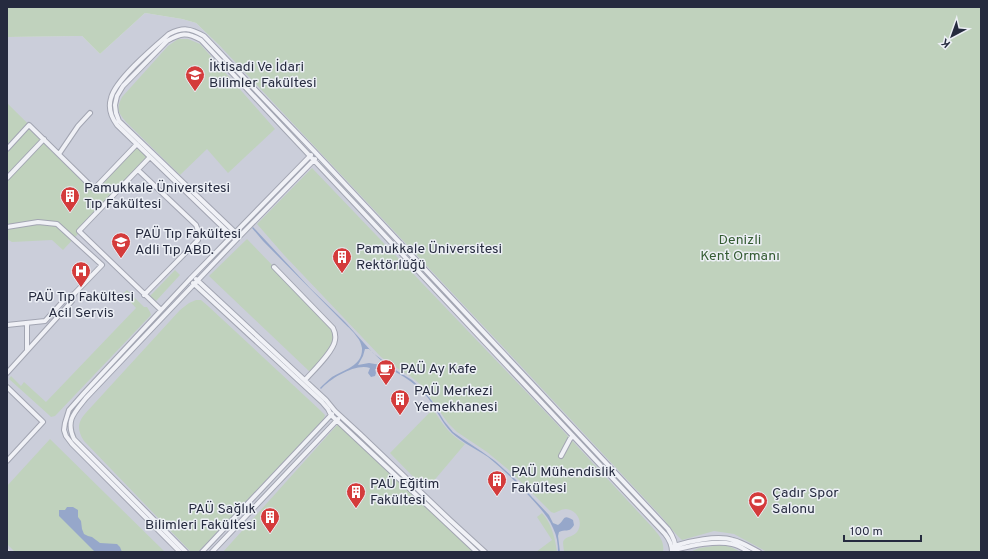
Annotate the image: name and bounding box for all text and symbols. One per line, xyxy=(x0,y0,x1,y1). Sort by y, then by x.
north arrow xyxy=(932,16,972,56)
text: K xyxy=(938,35,954,51)
place label: İktisadi Ve İdari Bilimler Fakültesi xyxy=(209,58,316,92)
school or university icon: İktisadi Ve İdari Bilimler Fakültesi xyxy=(184,64,206,92)
place label: Pamukkale Üniversitesi Tıp Fakültesi xyxy=(84,179,230,213)
building icon: Pamukkale Üniversitesi Tıp Fakültesi xyxy=(59,185,81,213)
place label: PAÜ Tıp Fakültesi Adli Tıp ABD. xyxy=(135,225,241,259)
school or university icon: PAÜ Tıp Fakültesi Adli Tıp ABD. xyxy=(110,231,132,259)
park label: Denizli Kent Ormanı xyxy=(700,232,780,265)
place label: Pamukkale Üniversitesi Rektörlüğü xyxy=(356,240,502,274)
building icon: Pamukkale Üniversitesi Rektörlüğü xyxy=(331,246,353,274)
hospital icon: PAÜ Tıp Fakültesi Acil Servis xyxy=(70,260,92,288)
place label: PAÜ Tıp Fakültesi Acil Servis xyxy=(28,288,134,322)
cafe icon: PAÜ Ay Kafe xyxy=(375,358,397,386)
place label: PAÜ Ay Kafe xyxy=(400,360,476,378)
place label: PAÜ Merkezi Yemekhanesi xyxy=(414,382,497,416)
building icon: PAÜ Merkezi Yemekhanesi xyxy=(389,388,411,416)
place label: PAÜ Mühendislik Fakültesi xyxy=(511,463,616,497)
building icon: PAÜ Mühendislik Fakültesi xyxy=(486,469,508,497)
place label: PAÜ Eğitim Fakültesi xyxy=(370,475,439,509)
building icon: PAÜ Eğitim Fakültesi xyxy=(345,481,367,509)
place label: Çadır Spor Salonu xyxy=(772,485,839,518)
sports icon: Çadır Spor Salonu xyxy=(747,490,769,518)
place label: PAÜ Sağlık Bilimleri Fakültesi xyxy=(145,500,256,534)
building icon: PAÜ Sağlık Bilimleri Fakültesi xyxy=(259,506,281,534)
scale bar xyxy=(844,517,921,543)
text: 100 m xyxy=(850,524,883,540)

